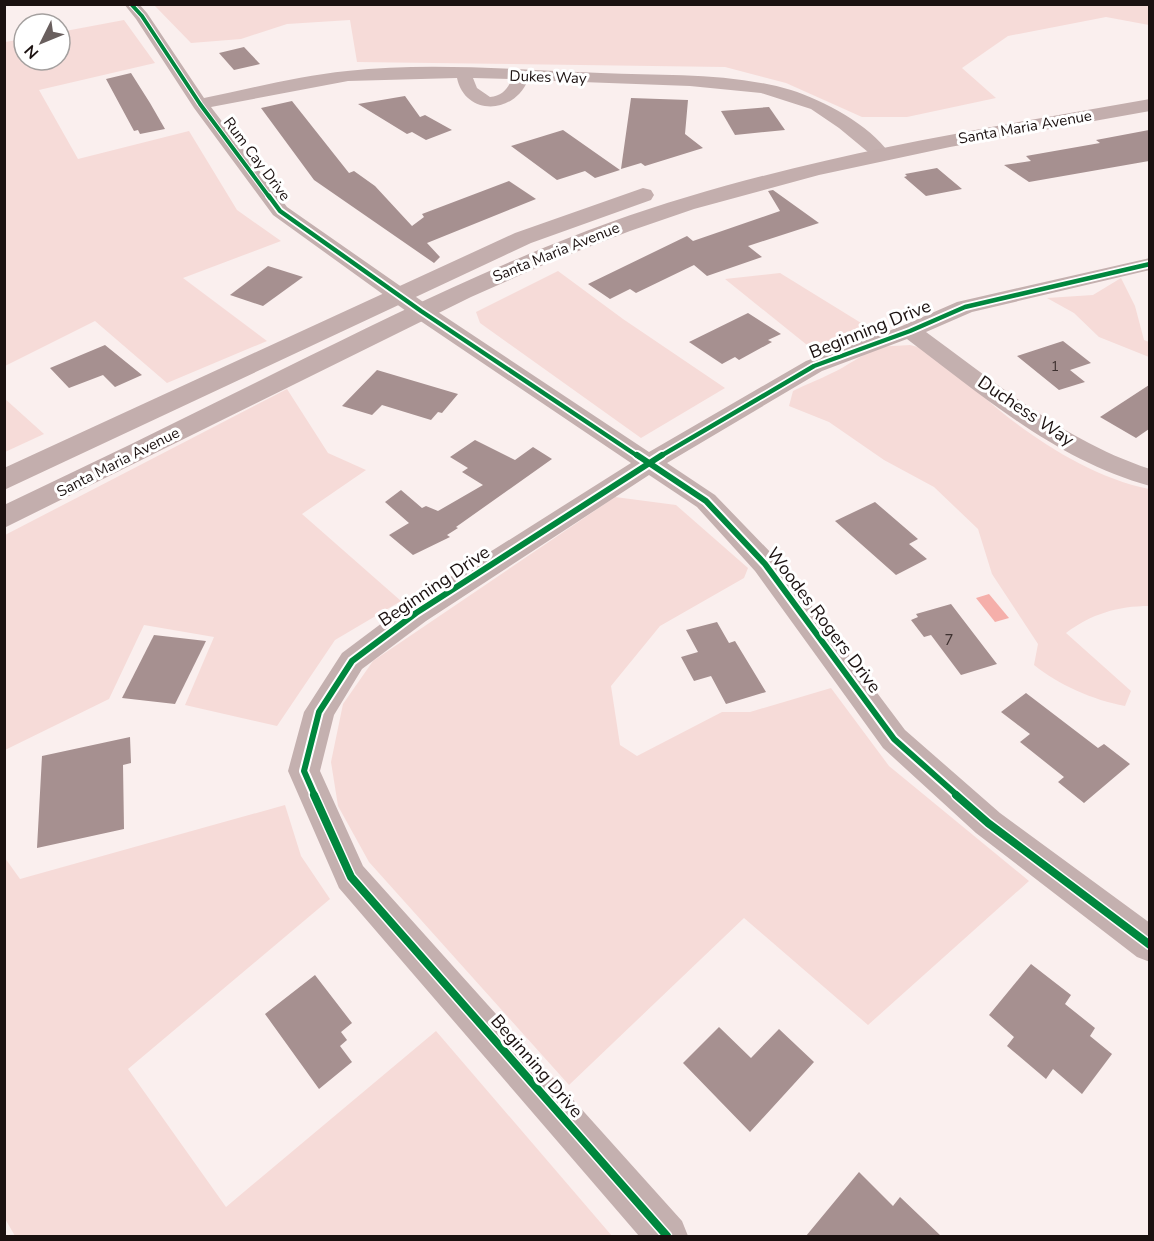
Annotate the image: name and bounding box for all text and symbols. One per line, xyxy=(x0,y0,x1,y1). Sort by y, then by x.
north arrow xyxy=(12,12,72,72)
text: N xyxy=(20,40,44,63)
street label: Dukes Way xyxy=(509,66,587,88)
street label: Santa Maria Avenue xyxy=(957,105,1093,149)
street label: Rum Cay Drive xyxy=(219,113,295,205)
street label: Santa Maria Avenue xyxy=(490,217,622,287)
street label: Beginning Drive xyxy=(806,294,934,364)
house number: 1 xyxy=(1051,357,1059,376)
street label: Duchess Way xyxy=(973,370,1079,452)
street label: Santa Maria Avenue xyxy=(53,422,183,502)
street label: Beginning Drive xyxy=(374,540,494,632)
street label: Woodes Rogers Drive xyxy=(761,542,887,698)
house number: 7 xyxy=(944,630,954,650)
street label: Beginning Drive xyxy=(486,1009,588,1123)

